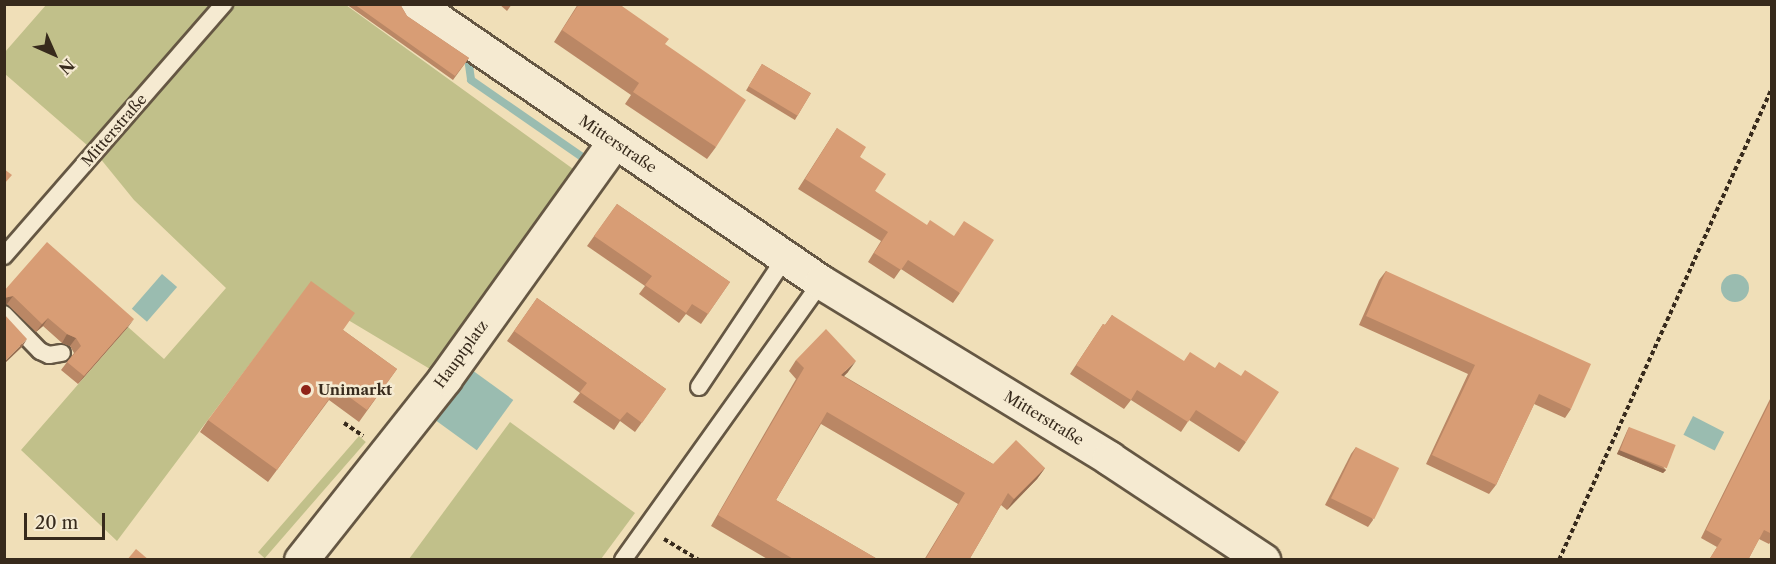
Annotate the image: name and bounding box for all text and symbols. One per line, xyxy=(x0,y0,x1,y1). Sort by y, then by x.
north arrow xyxy=(24,24,84,84)
text: N xyxy=(55,55,79,79)
street label: Mitterstraße xyxy=(78,90,150,170)
street label: Mitterstraße xyxy=(576,111,660,177)
street label: Hauptplatz xyxy=(430,317,492,391)
place label: Unimarkt xyxy=(318,381,392,399)
marker: Unimarkt xyxy=(299,383,313,397)
street label: Mitterstraße xyxy=(1001,387,1087,449)
scale bar xyxy=(27,501,108,539)
text: 20 m xyxy=(35,512,78,534)

